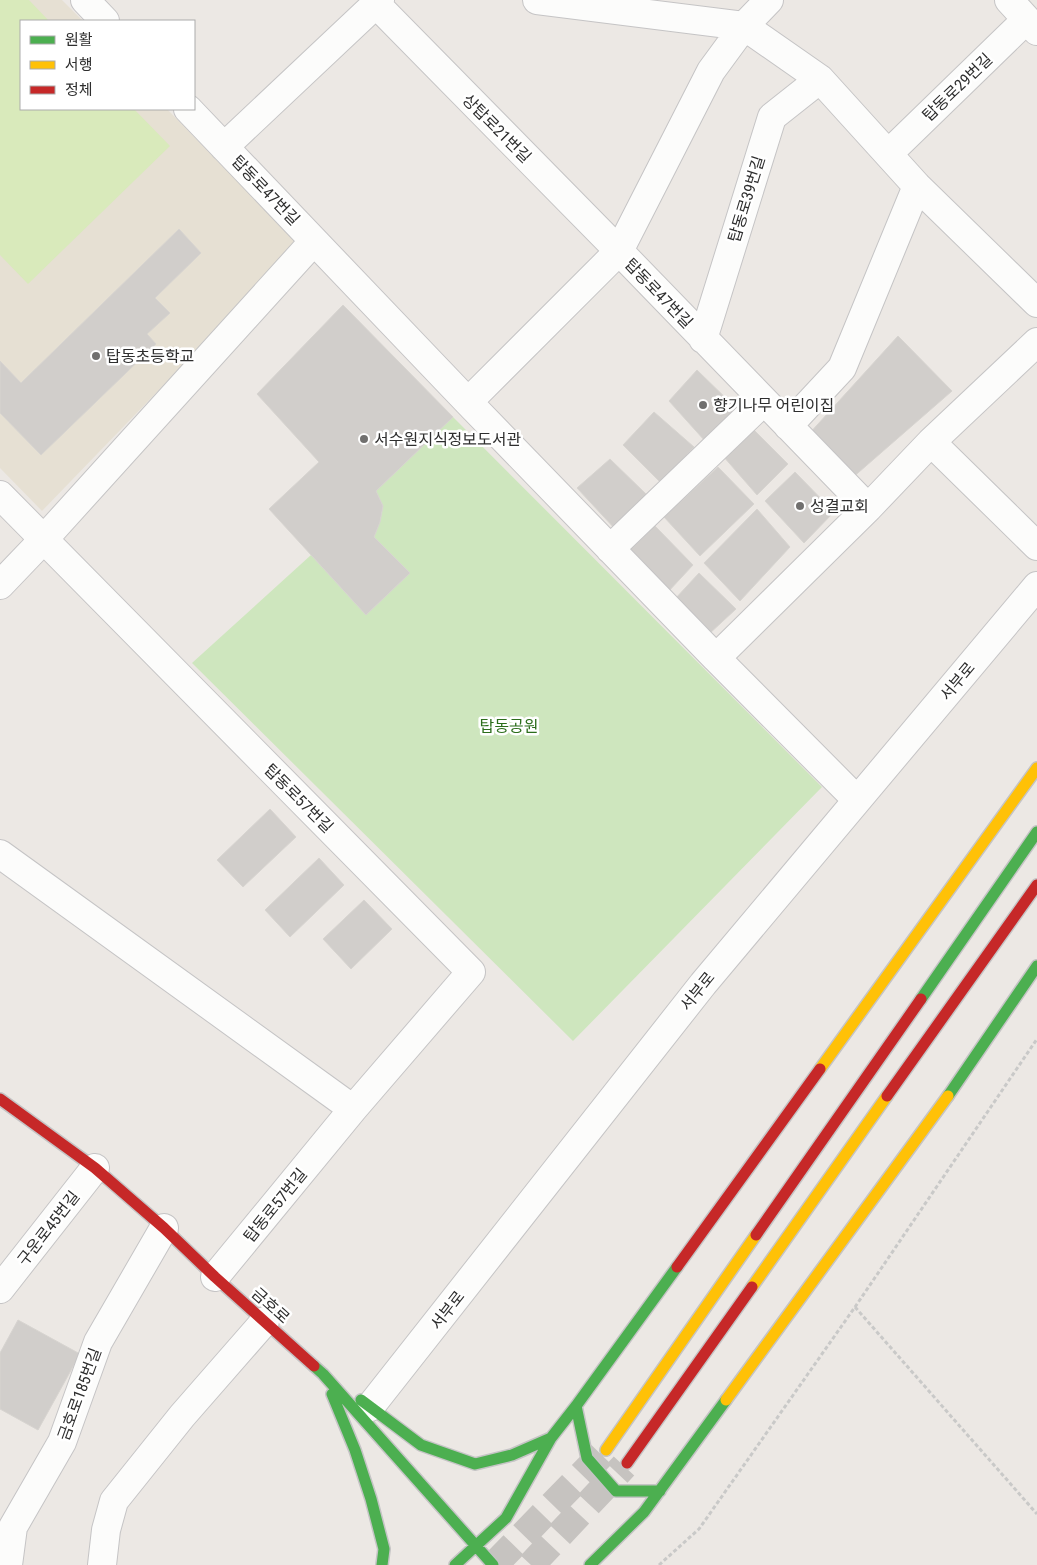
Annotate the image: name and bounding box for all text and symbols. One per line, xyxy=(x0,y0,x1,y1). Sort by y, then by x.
legend xyxy=(20,20,195,110)
text: 원활 xyxy=(65,31,93,49)
street label: 탑동로29번길 xyxy=(919,49,996,125)
text: 서행 xyxy=(65,56,93,74)
text: 정체 xyxy=(65,81,93,99)
street label: 상탑로21번길 xyxy=(458,90,535,167)
street label: 탑동로47번길 xyxy=(228,152,304,229)
street label: 탑동로39번길 xyxy=(724,154,769,245)
street label: 탑동로47번길 xyxy=(621,255,697,332)
place label: 탑동초등학교 xyxy=(106,347,194,366)
marker: 탑동초등학교 xyxy=(90,350,102,362)
place label: 향기나무 어린이집 xyxy=(713,396,834,415)
marker: 향기나무 어린이집 xyxy=(697,399,709,411)
place label: 서수원지식정보도서관 xyxy=(374,430,521,449)
marker: 서수원지식정보도서관 xyxy=(358,433,370,445)
place label: 성결교회 xyxy=(810,497,869,516)
marker: 성결교회 xyxy=(794,500,806,512)
street label: 서부로 xyxy=(936,658,979,704)
park label: 탑동공원 xyxy=(480,717,538,736)
street label: 탑동로57번길 xyxy=(260,760,337,837)
street label: 서부로 xyxy=(676,968,719,1014)
street label: 탑동로57번길 xyxy=(240,1165,311,1246)
street label: 구운로45번길 xyxy=(13,1187,83,1269)
street label: 금호로 xyxy=(248,1284,294,1327)
street label: 서부로 xyxy=(426,1287,469,1334)
street label: 금호로185번길 xyxy=(54,1345,105,1443)

